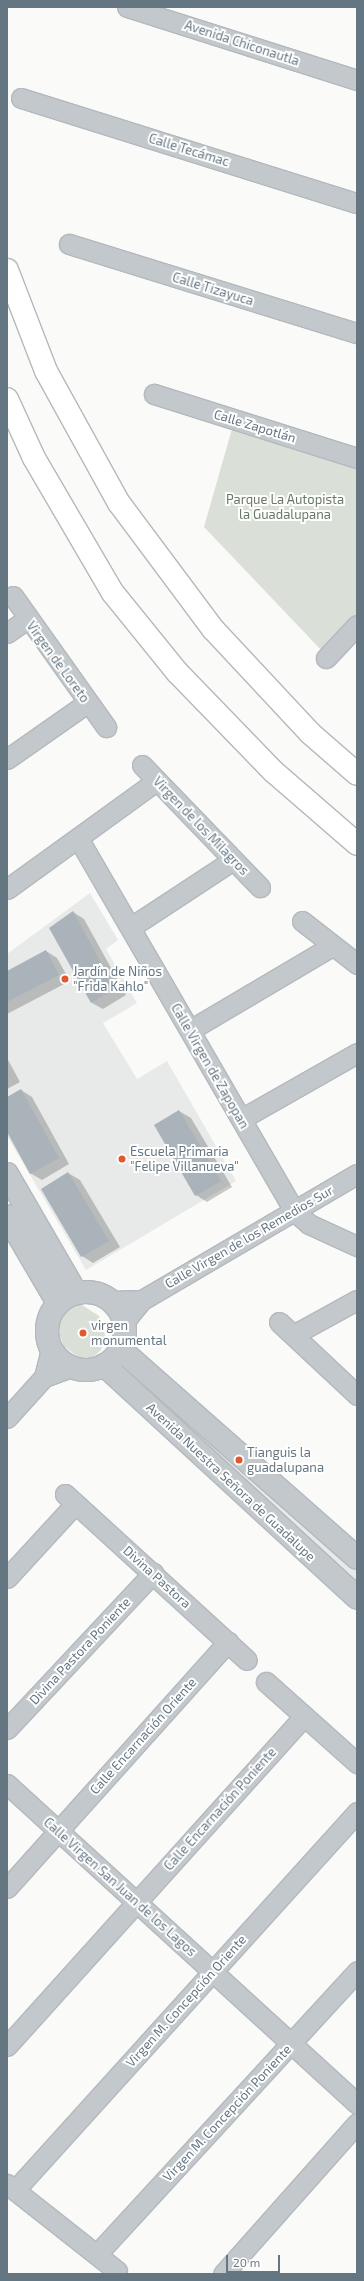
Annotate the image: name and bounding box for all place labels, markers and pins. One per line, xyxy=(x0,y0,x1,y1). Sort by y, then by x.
place label: Jardín de Niños "Frida Kahlo" xyxy=(73,964,162,995)
marker: Jardín de Niños "Frida Kahlo" xyxy=(60,974,70,984)
place label: Escuela Primaria "Felipe Villanueva" xyxy=(130,1144,239,1175)
marker: Escuela Primaria "Felipe Villanueva" xyxy=(117,1154,127,1164)
place label: virgen monumental xyxy=(91,1318,167,1349)
marker: virgen monumental xyxy=(78,1328,88,1338)
place label: Tianguis la guadalupana xyxy=(247,1445,324,1476)
marker: Tianguis la guadalupana xyxy=(234,1455,244,1465)

